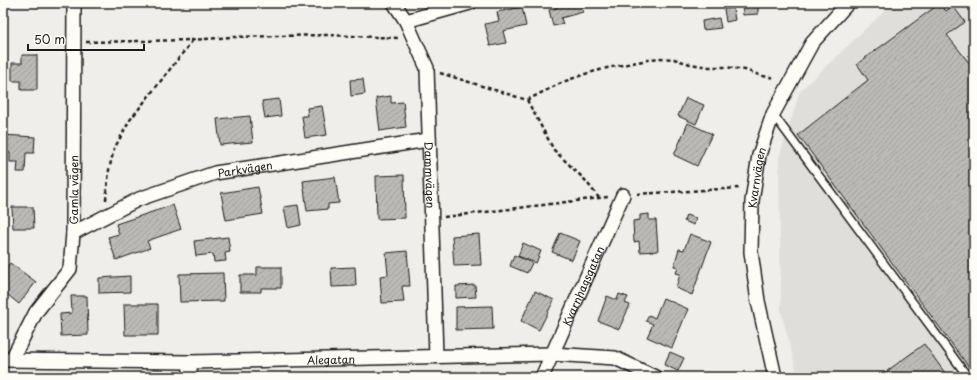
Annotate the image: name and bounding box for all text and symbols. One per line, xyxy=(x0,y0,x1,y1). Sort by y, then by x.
scale bar xyxy=(28,26,144,52)
text: 50 m xyxy=(34,30,65,48)
street label: Dammvägen xyxy=(421,141,440,209)
street label: Kvarnvägen xyxy=(743,145,770,209)
street label: Gamla vägen xyxy=(65,155,82,224)
street label: Parkvägen xyxy=(216,156,274,181)
street label: Kvarnhagsgatan xyxy=(557,243,608,328)
street label: Alegatan xyxy=(307,350,355,368)

